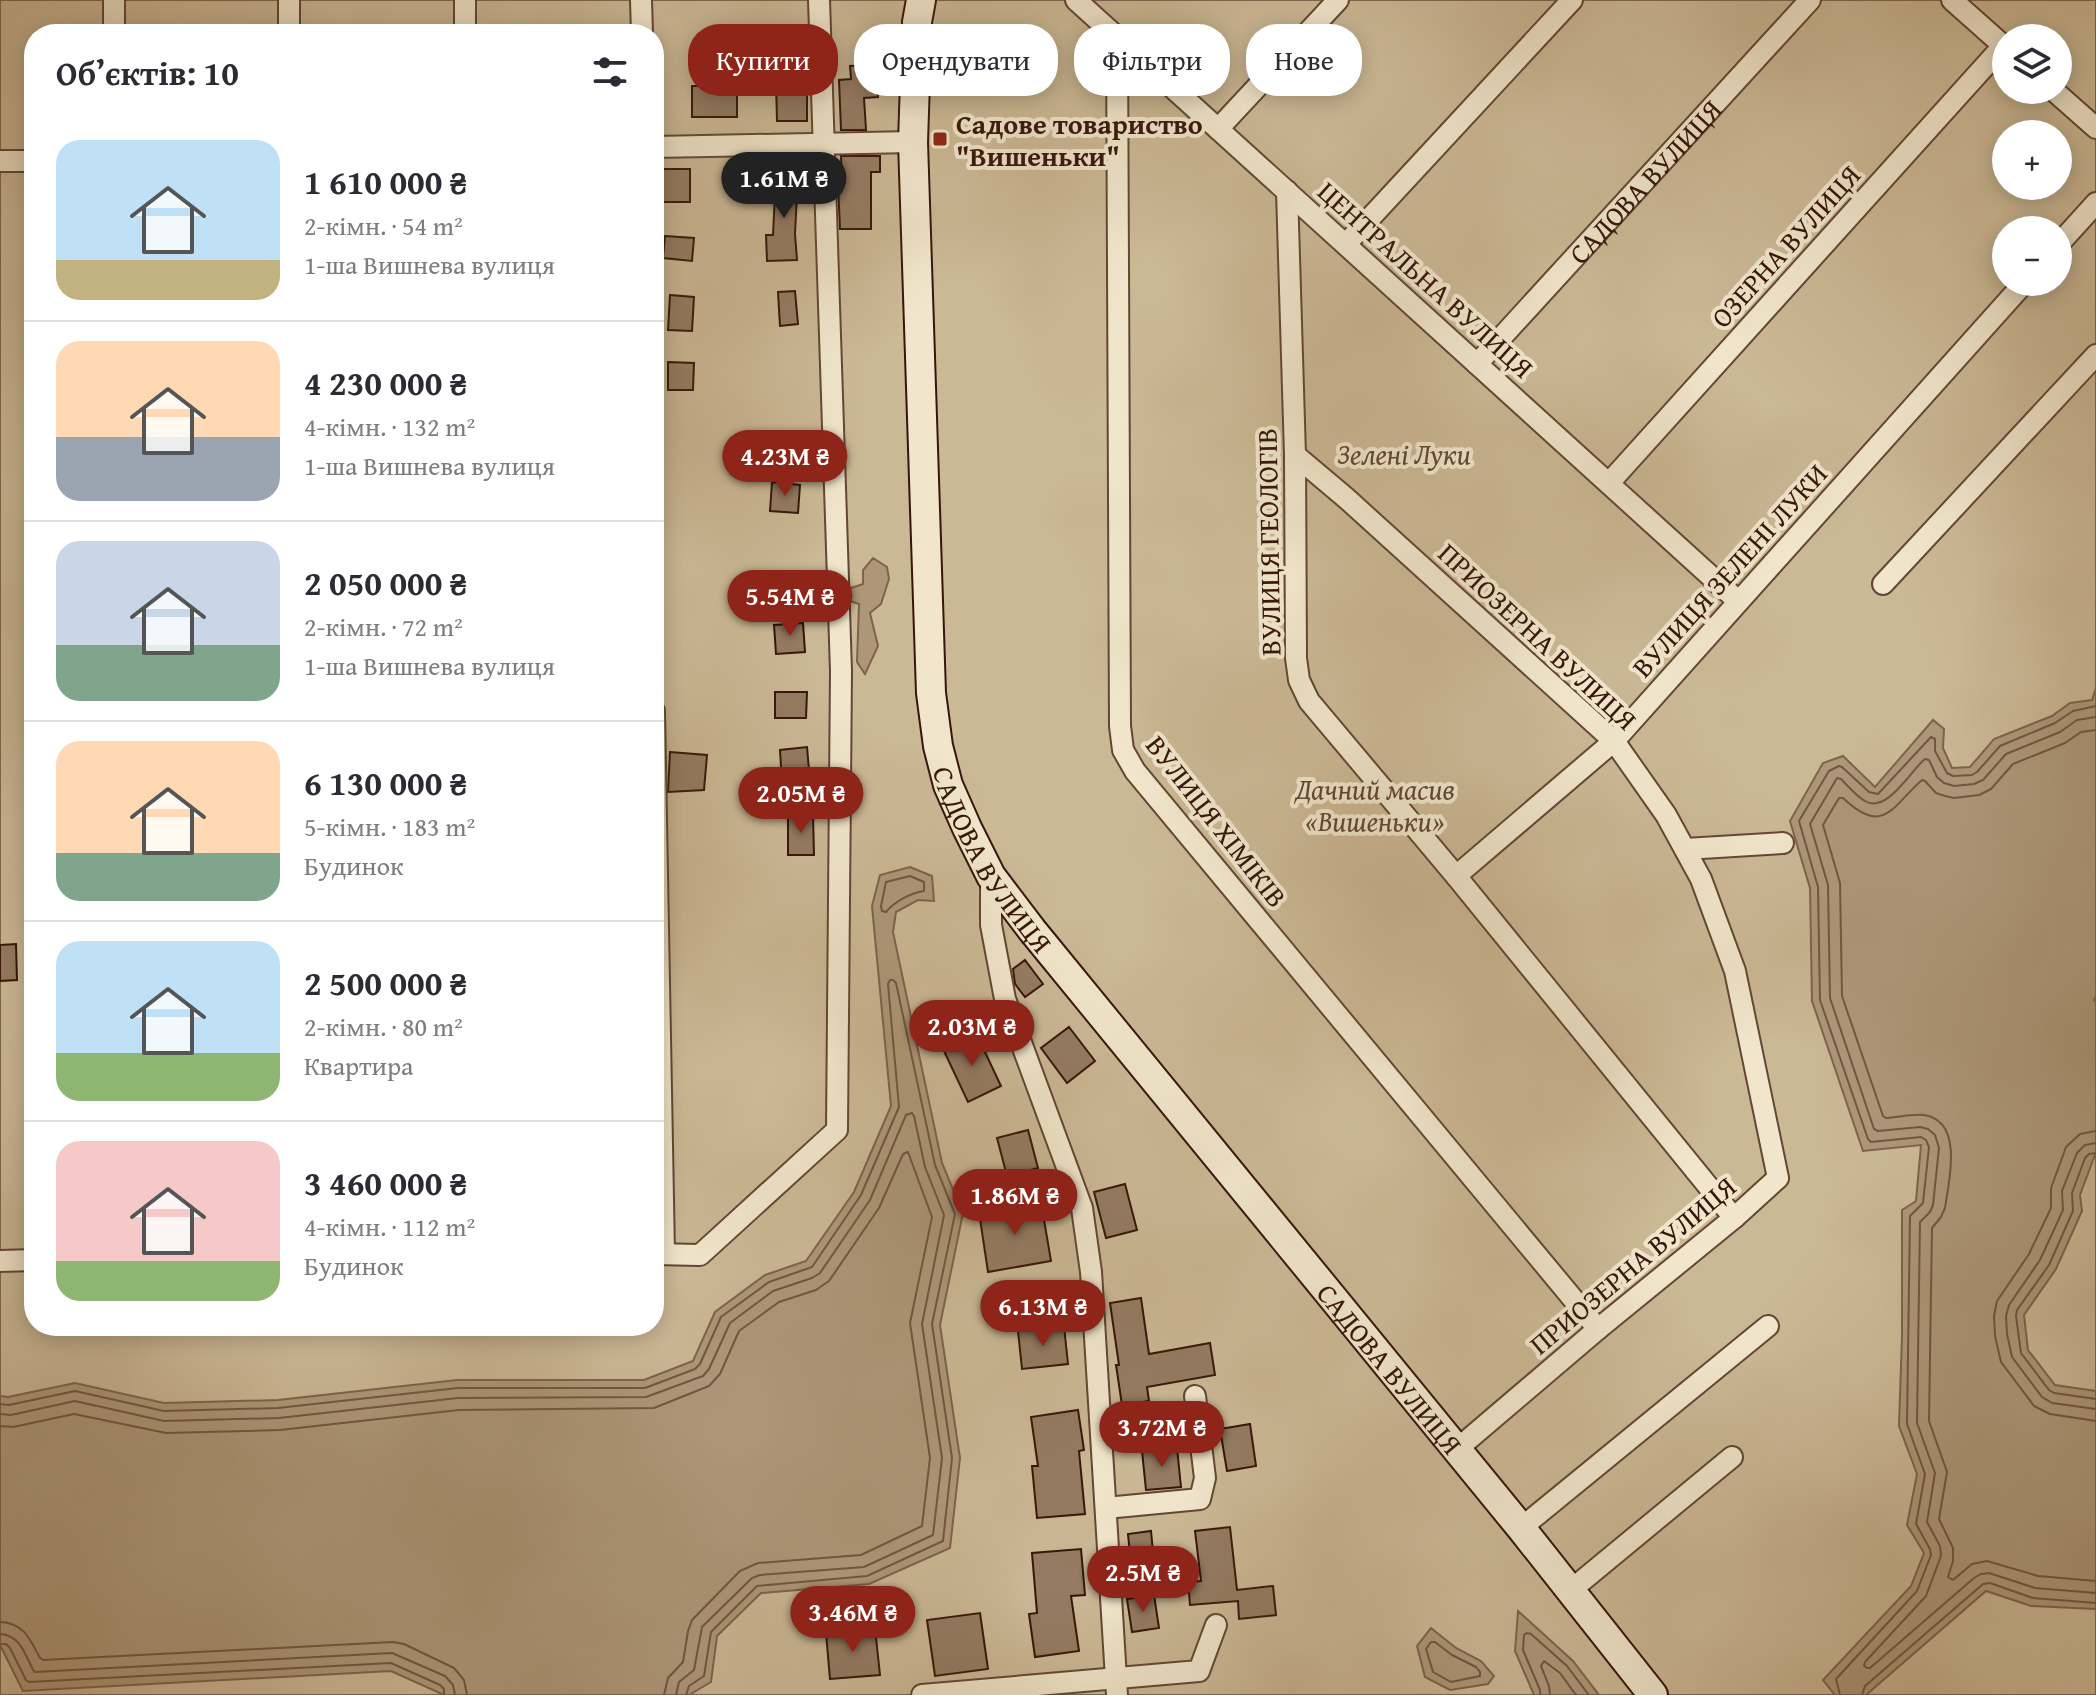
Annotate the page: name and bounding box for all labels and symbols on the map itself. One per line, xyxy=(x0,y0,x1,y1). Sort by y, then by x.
street label: САДОВА ВУЛИЦЯ xyxy=(1558,90,1730,272)
place label: Садове товариство "Вишеньки" xyxy=(956,103,1203,176)
marker: Садове товариство "Вишеньки" xyxy=(931,130,949,148)
pin: 1.61M ₴ xyxy=(710,152,858,220)
street label: ОЗЕРНА ВУЛИЦЯ xyxy=(1701,156,1869,336)
street label: ЦЕНТРАЛЬНА ВУЛИЦЯ xyxy=(1309,171,1543,387)
street label: ВУЛИЦЯ ГЕОЛОГІВ xyxy=(1246,428,1290,656)
pin: 4.23M ₴ xyxy=(711,430,859,498)
park label: Зелені Луки xyxy=(1337,433,1471,474)
street label: ВУЛИЦЯ ЗЕЛЕНІ ЛУКИ xyxy=(1622,454,1836,686)
street label: ПРИОЗЕРНА ВУЛИЦЯ xyxy=(1430,533,1646,739)
pin: 5.54M ₴ xyxy=(716,570,864,638)
street label: ВУЛИЦЯ ХІМІКІВ xyxy=(1137,726,1297,916)
street label: САДОВА ВУЛИЦЯ xyxy=(924,762,1063,961)
pin: 2.05M ₴ xyxy=(727,767,875,835)
park label: Дачний масив «Вишеньки» xyxy=(1293,768,1455,841)
pin: 2.03M ₴ xyxy=(898,1000,1046,1068)
street label: ПРИОЗЕРНА ВУЛИЦЯ xyxy=(1520,1166,1744,1364)
pin: 1.86M ₴ xyxy=(941,1169,1089,1237)
street label: САДОВА ВУЛИЦЯ xyxy=(1308,1274,1473,1463)
pin: 6.13M ₴ xyxy=(969,1280,1117,1348)
pin: 3.72M ₴ xyxy=(1088,1401,1236,1469)
pin: 2.5M ₴ xyxy=(1078,1546,1208,1614)
pin: 3.46M ₴ xyxy=(779,1586,927,1654)

